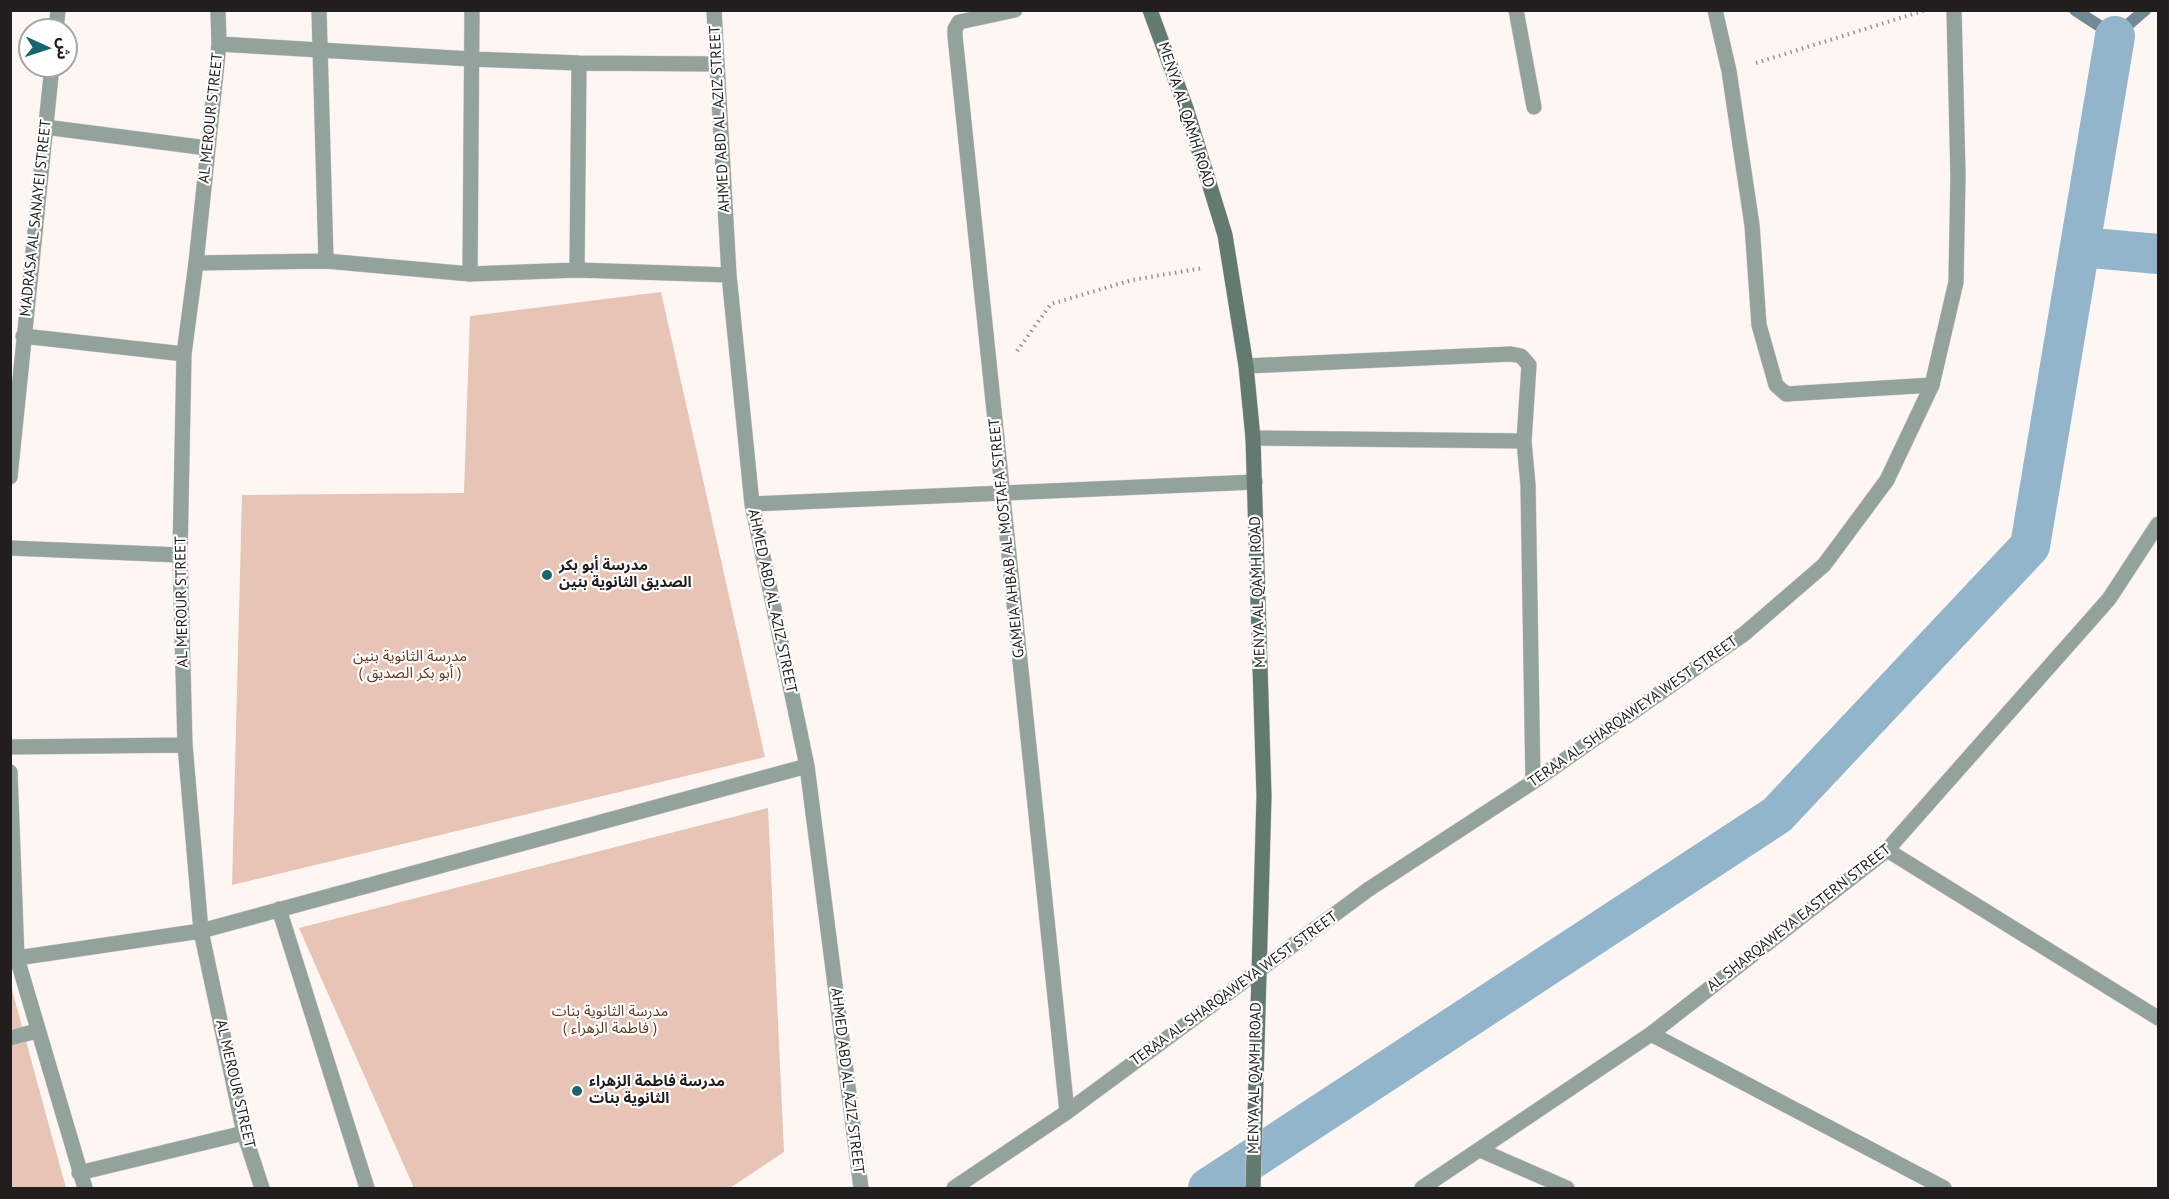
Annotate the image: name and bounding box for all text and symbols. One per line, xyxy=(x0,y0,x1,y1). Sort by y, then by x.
north arrow xyxy=(18,18,78,78)
street label: AHMED ABD AL AZIZ STREET xyxy=(706,25,734,213)
text: ش xyxy=(53,37,75,60)
street label: MENYA AL QAMH ROAD xyxy=(1154,40,1218,190)
street label: AL MEROUR STREET xyxy=(195,52,227,184)
street label: MADRASA AL SANAYEI STREET xyxy=(17,119,55,317)
street label: GAMEIA AHBAB AL MOSTAFA STREET xyxy=(985,417,1029,659)
street label: AHMED ABD AL AZIZ STREET xyxy=(744,507,800,695)
street label: MENYA AL QAMH ROAD xyxy=(1246,516,1270,668)
street label: AL MEROUR STREET xyxy=(172,536,192,668)
place label: مدرسة أبو بكر الصديق الثانوية بنين xyxy=(559,557,691,592)
marker: مدرسة أبو بكر الصديق الثانوية بنين xyxy=(540,568,554,582)
street label: TERAA AL SHARQAWEYA WEST STREET xyxy=(1525,633,1741,791)
park label: مدرسة الثانوية بنين ( أبو بكر الصديق ) xyxy=(353,648,467,683)
street label: AL SHARQAWEYA EASTERN STREET xyxy=(1704,841,1894,995)
street label: TERAA AL SHARQAWEYA WEST STREET xyxy=(1127,908,1341,1070)
street label: AHMED ABD AL AZIZ STREET xyxy=(827,987,867,1175)
street label: MENYA AL QAMH ROAD xyxy=(1245,1002,1265,1154)
park label: مدرسة الثانوية بنات ( فاطمة الزهراء ) xyxy=(552,1003,668,1038)
street label: AL MEROUR STREET xyxy=(211,1018,259,1150)
place label: مدرسة فاطمة الزهراء الثانوية بنات xyxy=(589,1073,725,1108)
marker: مدرسة فاطمة الزهراء الثانوية بنات xyxy=(570,1084,584,1098)

